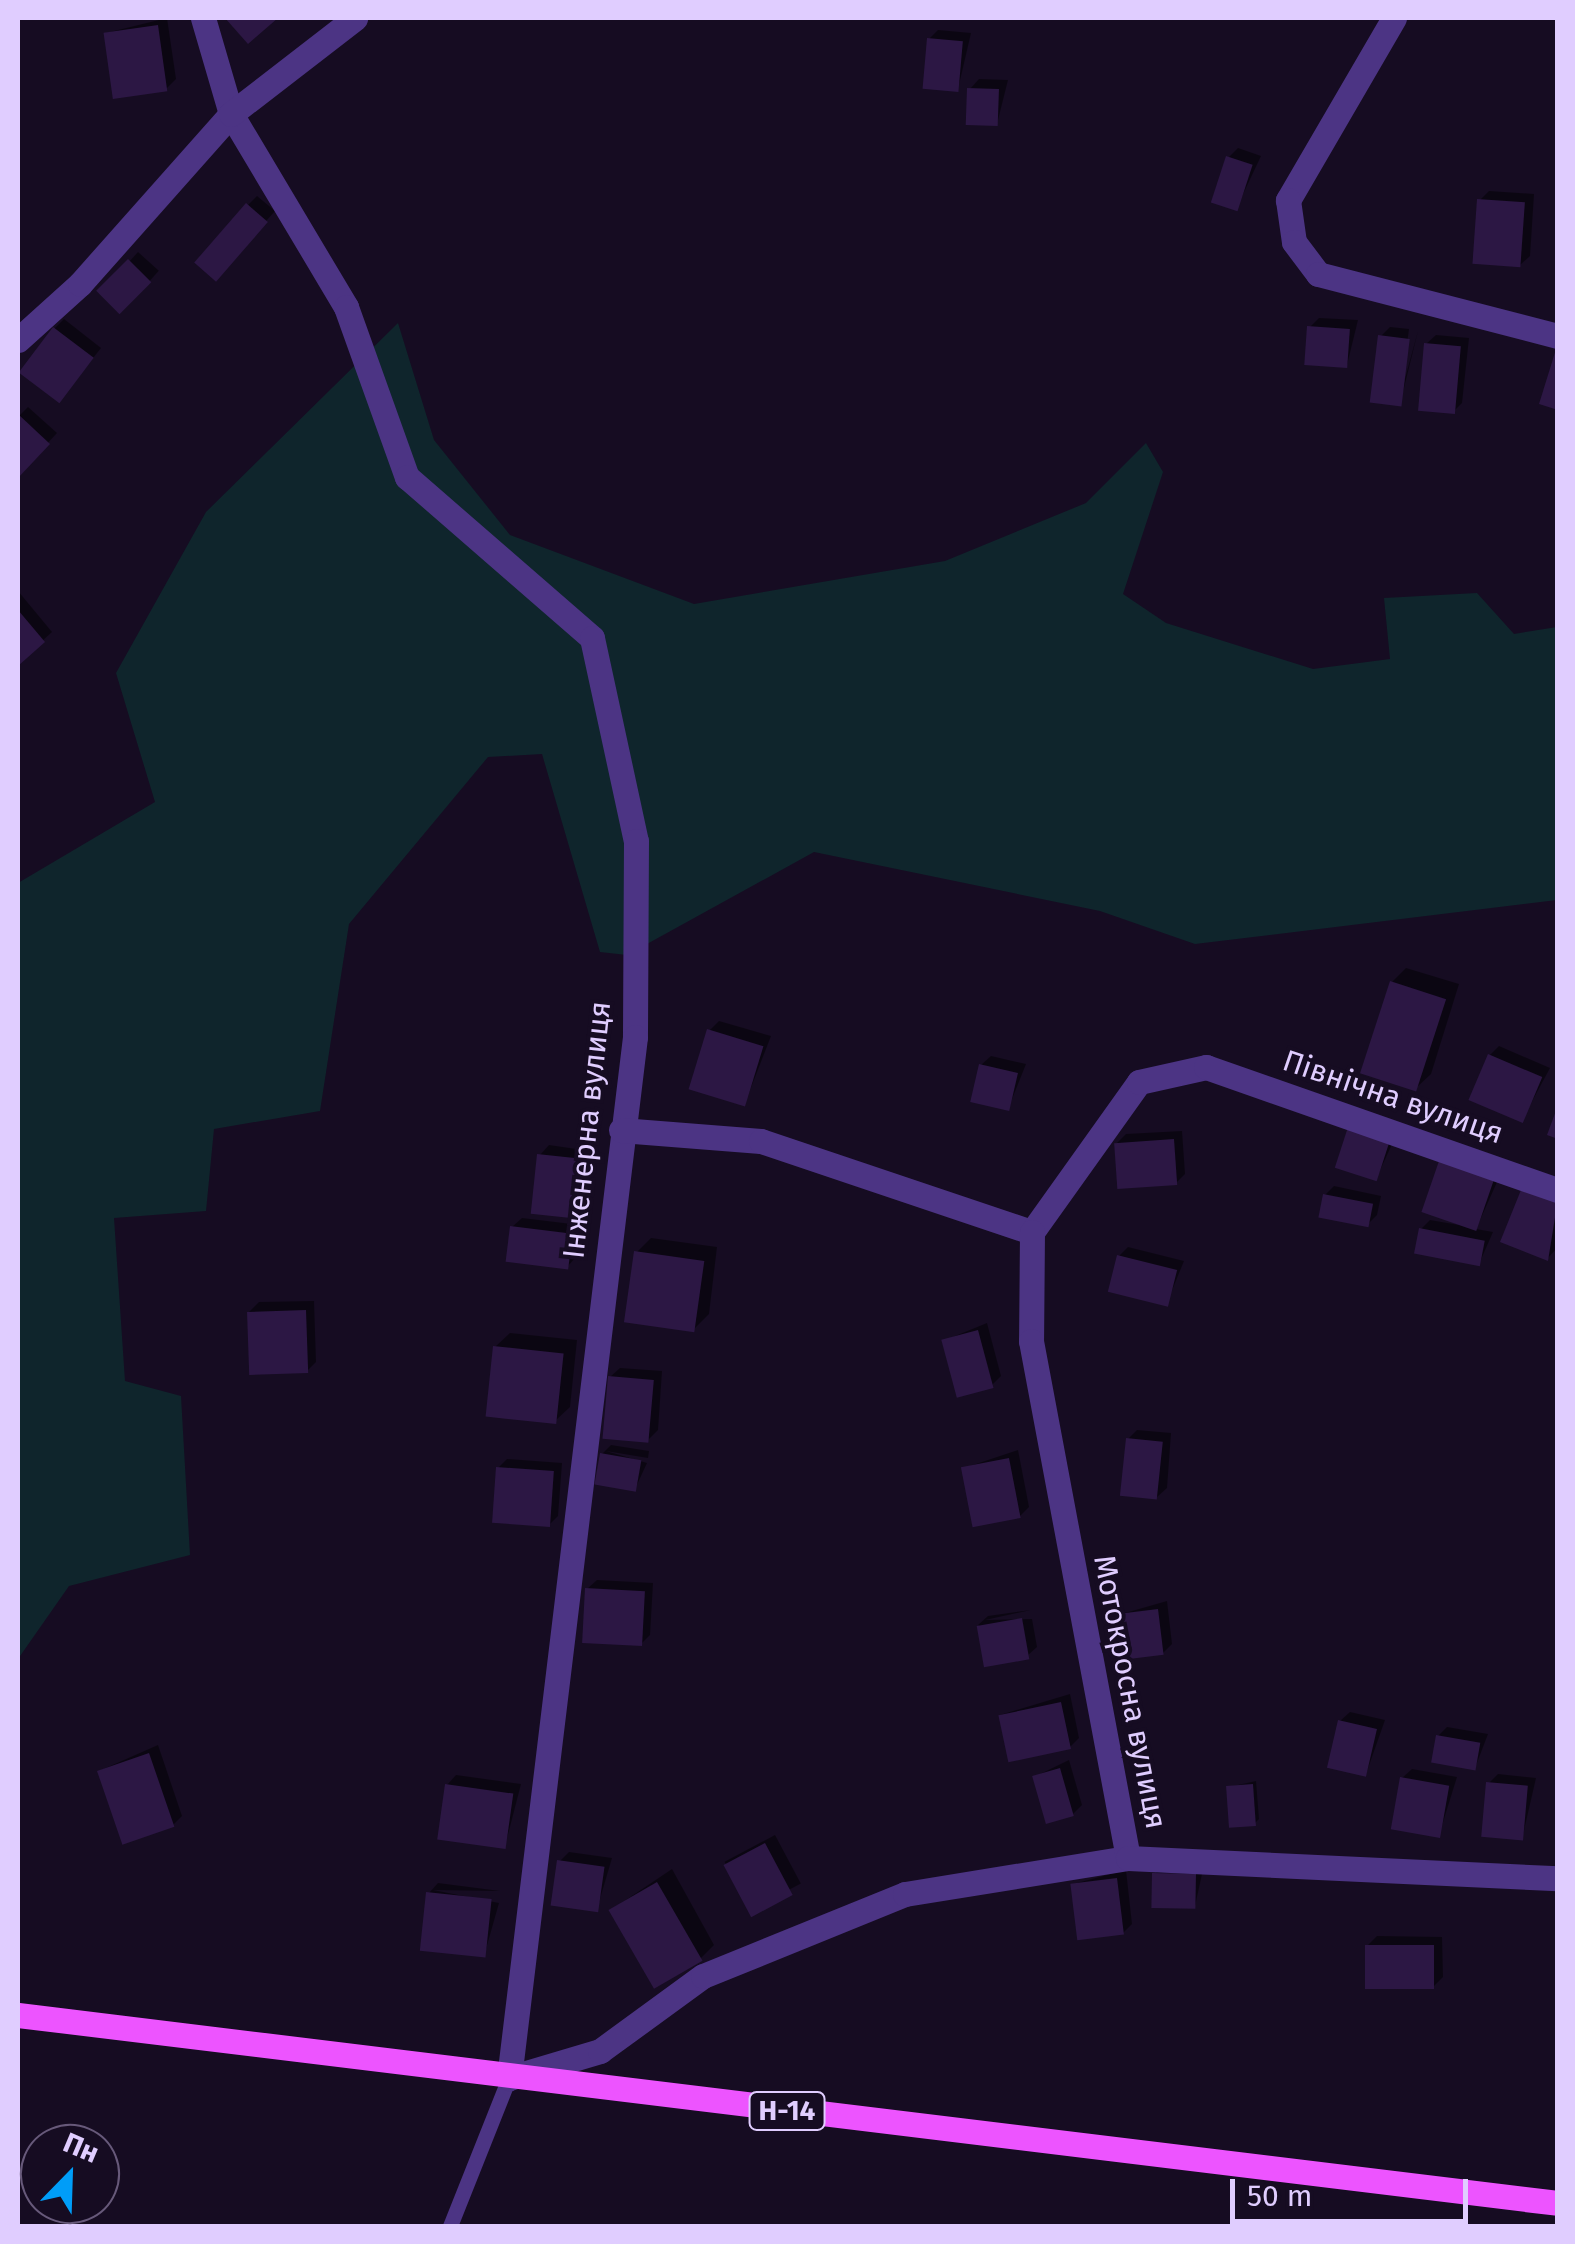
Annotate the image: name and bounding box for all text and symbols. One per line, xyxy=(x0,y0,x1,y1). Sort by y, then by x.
street label: Інженерна вулиця xyxy=(556,1000,618,1260)
street label: Північна вулиця xyxy=(1278,1042,1508,1152)
street label: Мотокросна вулиця xyxy=(1086,1552,1174,1832)
road number: Н-14 xyxy=(747,2088,827,2134)
north arrow xyxy=(20,2124,120,2224)
text: Пн xyxy=(59,2126,104,2170)
scale bar xyxy=(1235,2159,1472,2221)
text: 50 m xyxy=(1247,2178,1312,2214)

